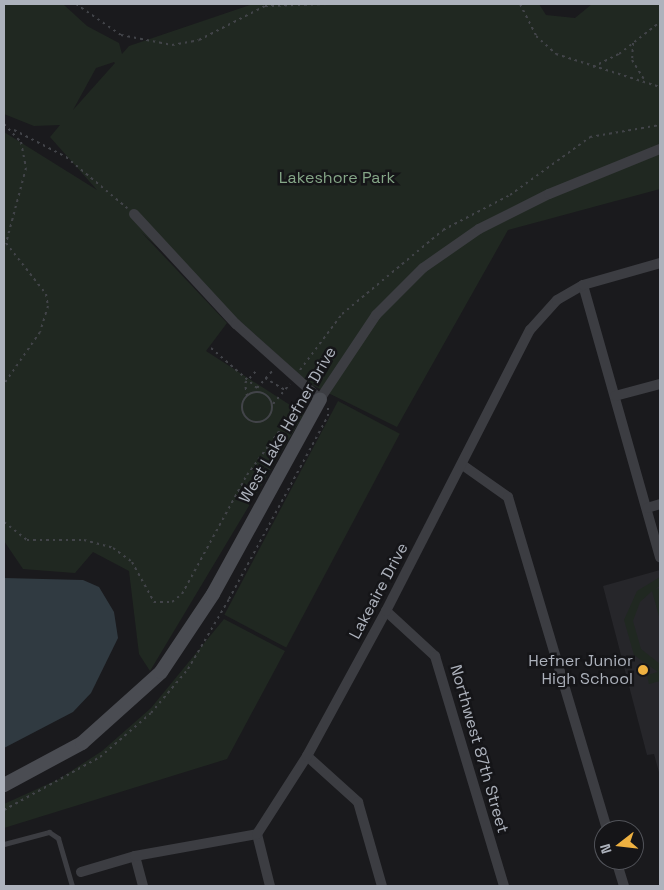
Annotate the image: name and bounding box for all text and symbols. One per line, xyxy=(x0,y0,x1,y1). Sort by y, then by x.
park label: Lakeshore Park xyxy=(279,168,395,188)
street label: West Lake Hefner Drive xyxy=(235,343,341,507)
street label: Lakeaire Drive xyxy=(346,540,412,642)
place label: Hefner Junior High School xyxy=(528,651,633,689)
street label: Northwest 87th Street xyxy=(446,662,512,836)
marker: Hefner Junior High School xyxy=(637,664,649,676)
north arrow xyxy=(594,820,644,870)
text: N xyxy=(596,842,615,856)

